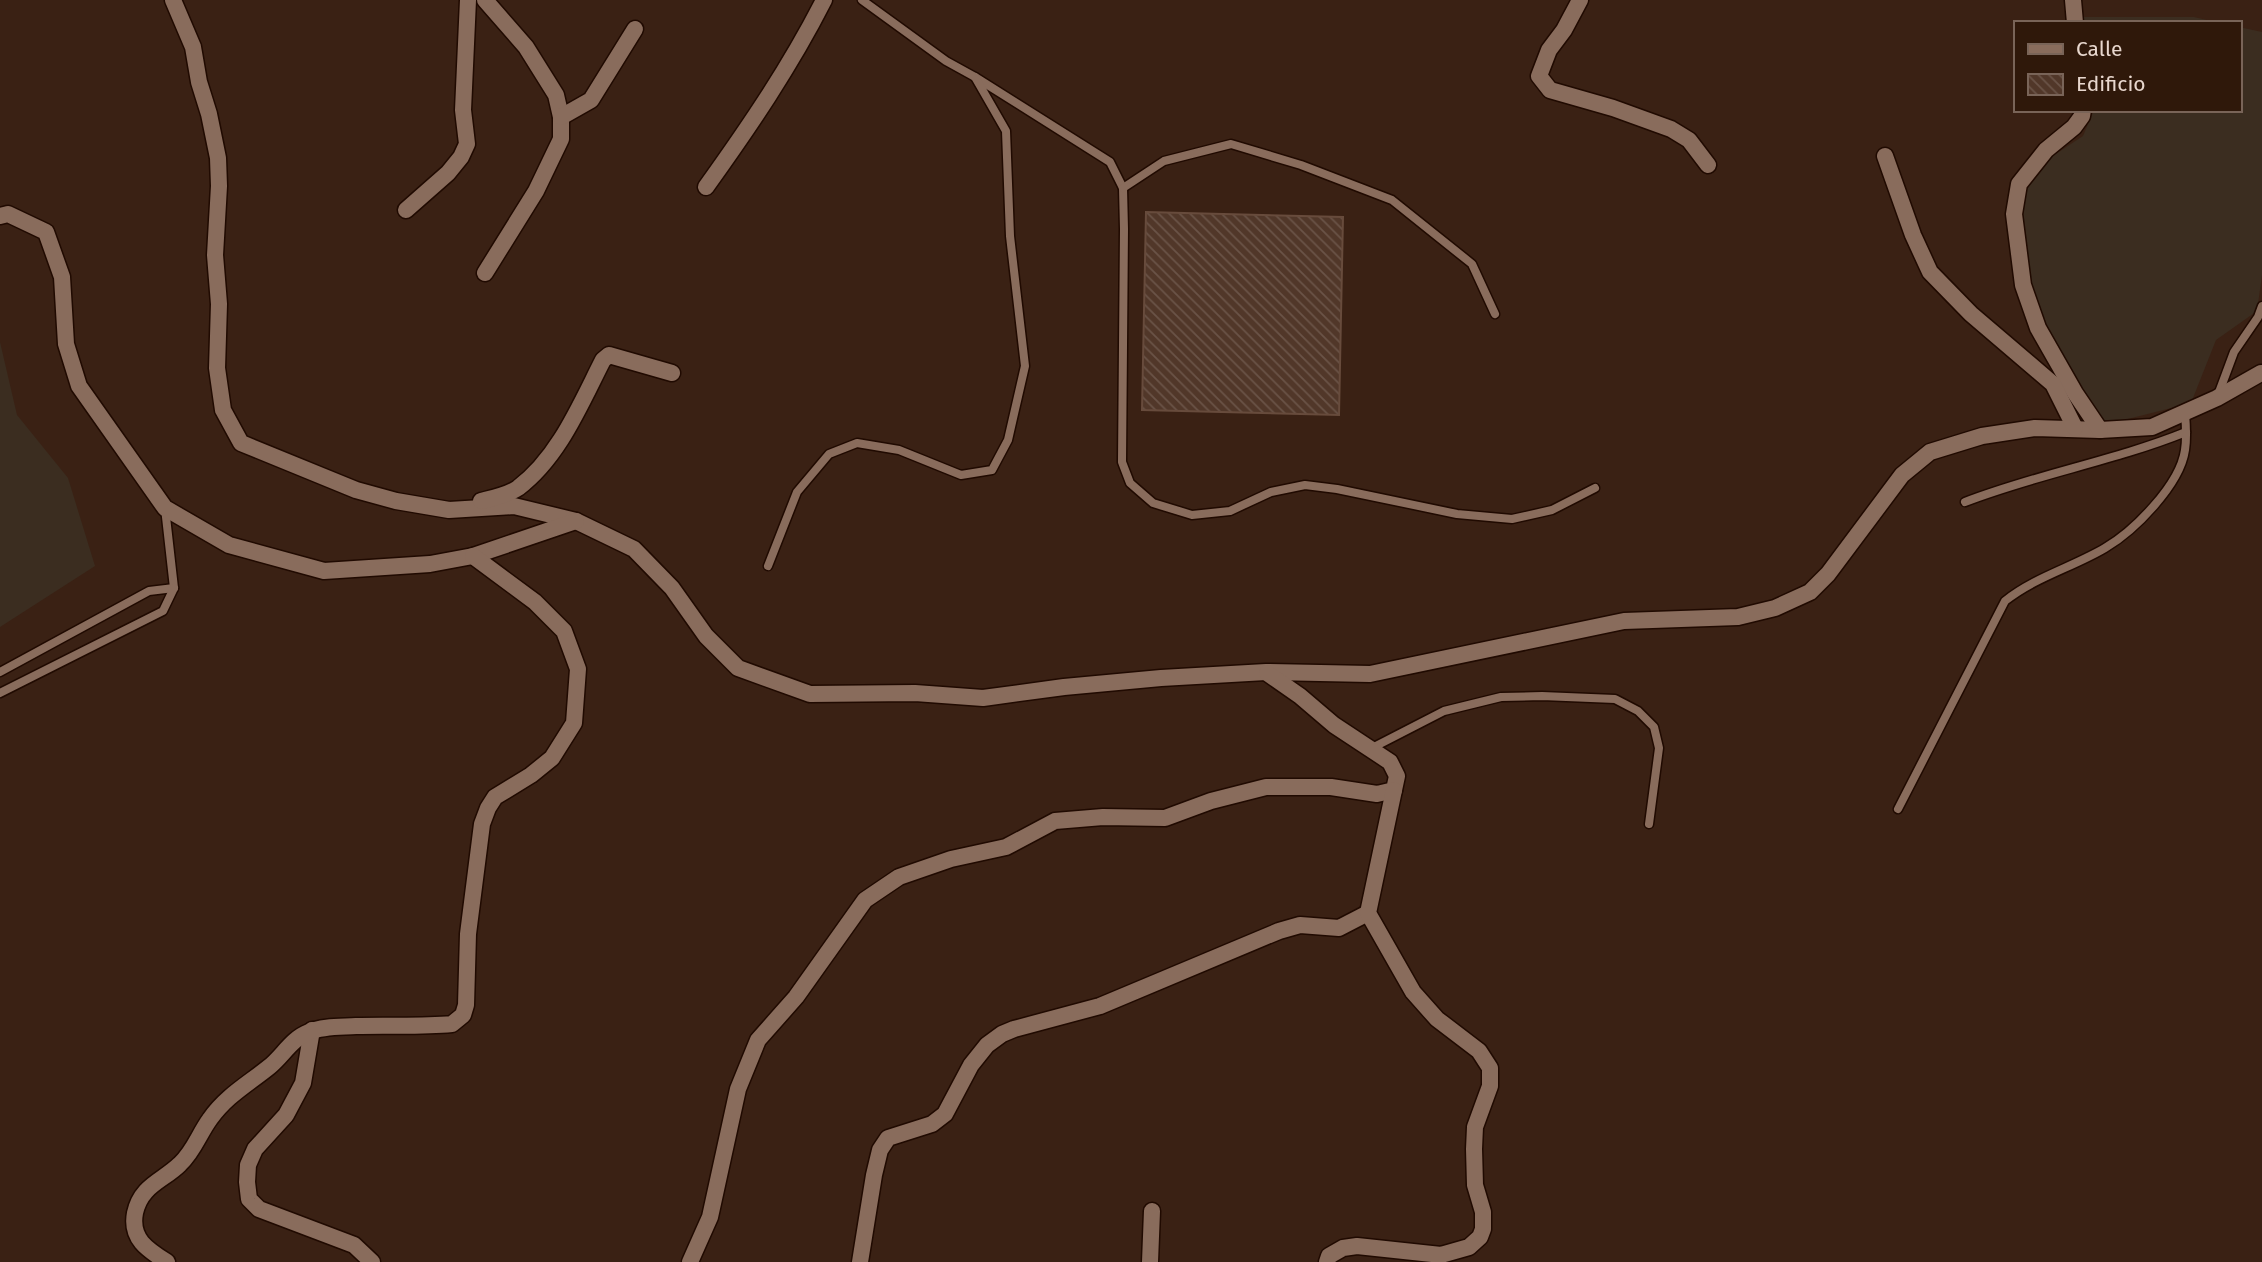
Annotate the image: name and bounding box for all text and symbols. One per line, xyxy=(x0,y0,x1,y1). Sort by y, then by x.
legend xyxy=(2014,21,2241,112)
text: Calle xyxy=(2076,36,2122,62)
text: Edificio xyxy=(2076,71,2146,97)

